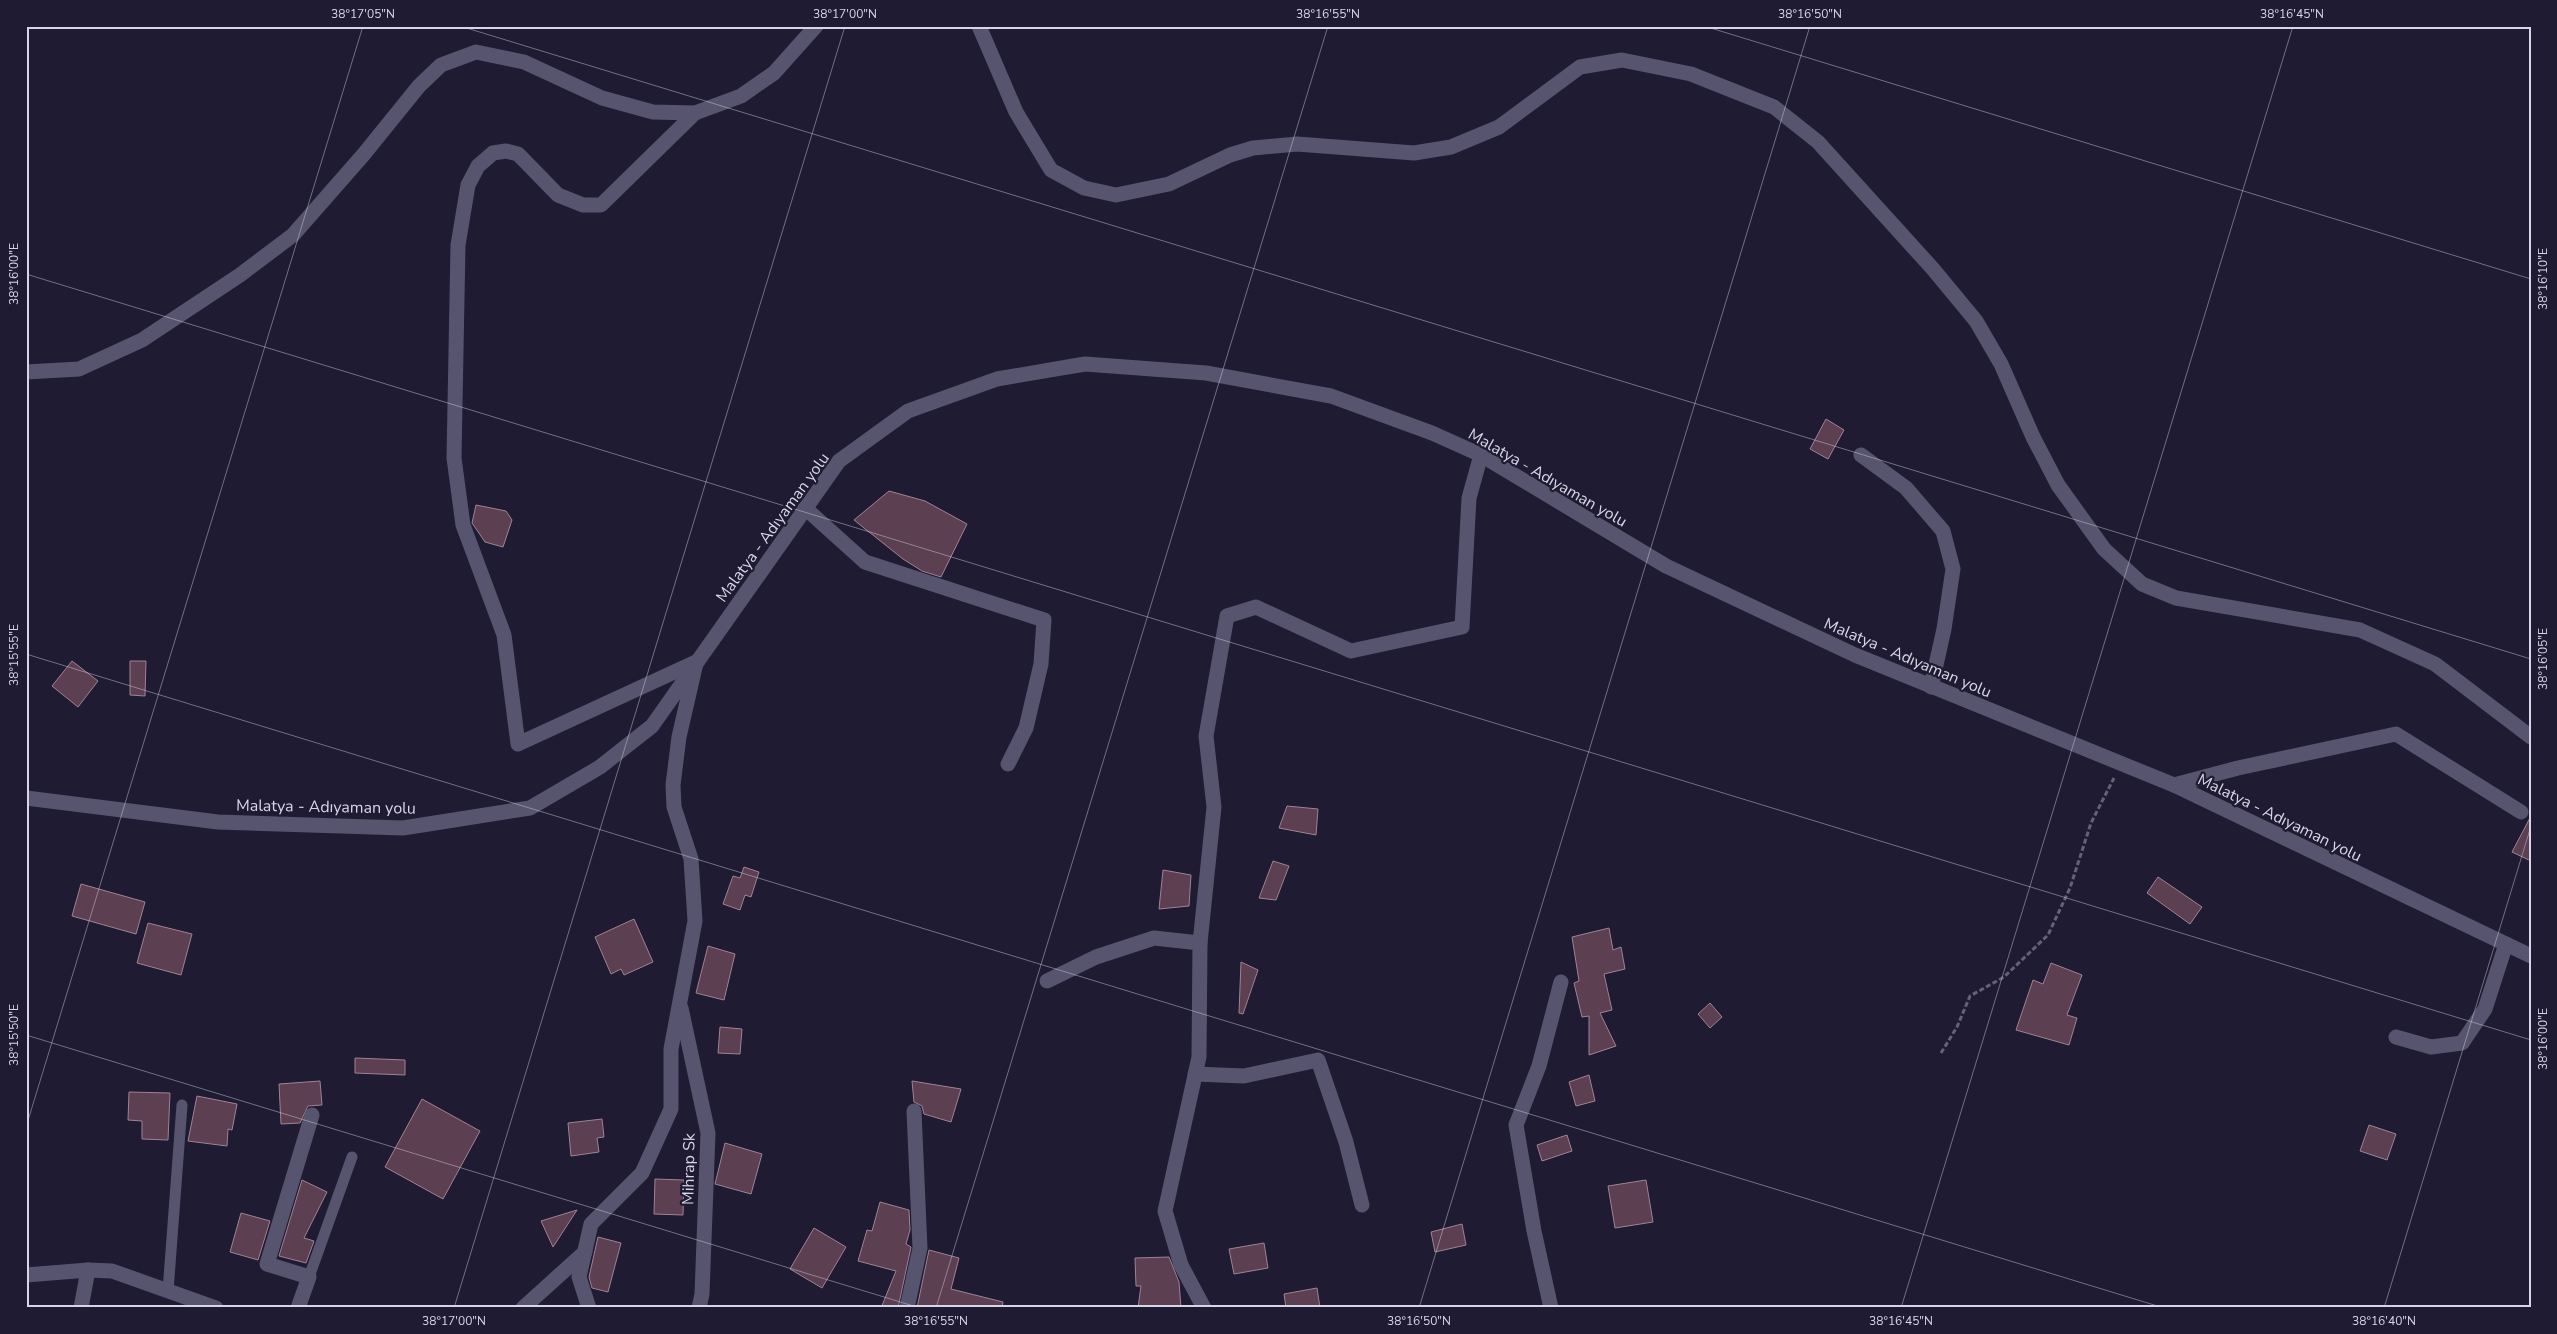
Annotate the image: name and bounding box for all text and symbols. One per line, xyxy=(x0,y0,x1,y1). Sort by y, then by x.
text: 38°17'05"N xyxy=(331,6,395,22)
text: 38°17'00"N xyxy=(813,6,877,22)
text: 38°16'55"N xyxy=(1296,6,1360,22)
text: 38°16'50"N xyxy=(1778,6,1842,22)
text: 38°16'45"N xyxy=(2260,6,2324,22)
text: 38°16'00"E xyxy=(6,243,22,305)
text: 38°16'10"E xyxy=(2535,248,2551,310)
street label: Malatya - Adıyaman yolu xyxy=(1464,423,1631,532)
street label: Malatya - Adıyaman yolu xyxy=(711,448,835,607)
street label: Malatya - Adıyaman yolu xyxy=(1821,613,1995,703)
text: 38°15'55"E xyxy=(6,624,22,686)
text: 38°16'05"E xyxy=(2535,628,2551,690)
street label: Malatya - Adıyaman yolu xyxy=(2194,769,2365,867)
street label: Malatya - Adıyaman yolu xyxy=(236,794,416,820)
text: 38°15'50"E xyxy=(6,1004,22,1066)
text: 38°16'00"E xyxy=(2535,1008,2551,1070)
street label: Mihrap Sk xyxy=(677,1132,701,1205)
text: 38°17'00"N xyxy=(422,1313,486,1329)
text: 38°16'55"N xyxy=(904,1313,968,1329)
text: 38°16'50"N xyxy=(1387,1313,1451,1329)
text: 38°16'45"N xyxy=(1869,1313,1933,1329)
text: 38°16'40"N xyxy=(2352,1313,2416,1329)

